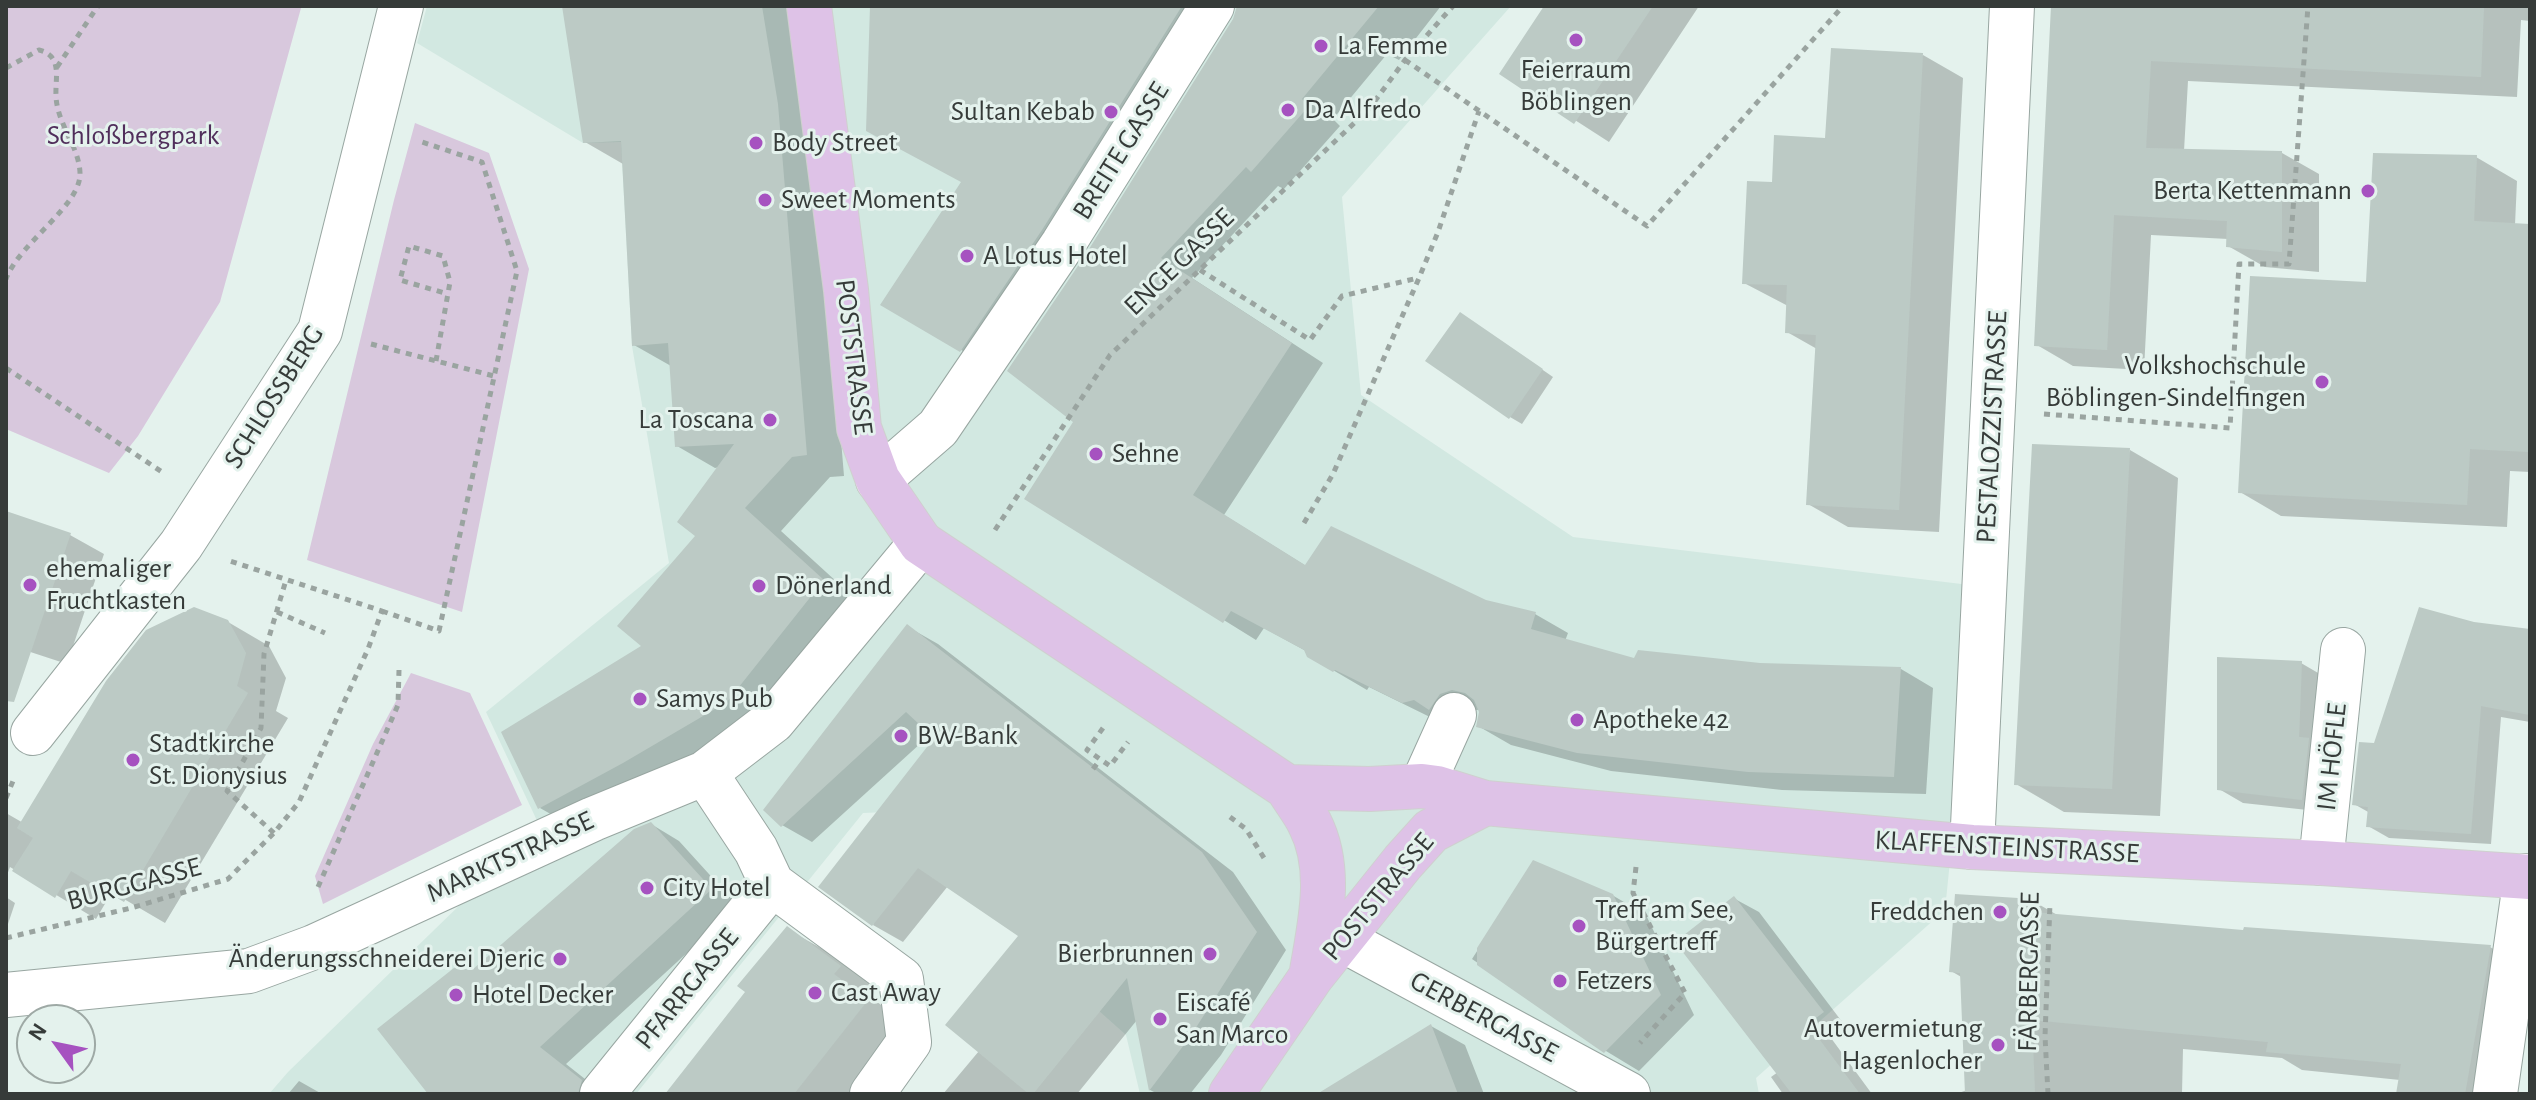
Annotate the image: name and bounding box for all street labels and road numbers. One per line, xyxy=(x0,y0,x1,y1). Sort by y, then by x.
street label: BREITE GASSE xyxy=(1065,76,1177,226)
street label: ENGE GASSE xyxy=(1117,201,1241,323)
street label: POSTSTRASSE xyxy=(828,277,880,437)
street label: PESTALOZZISTRASSE xyxy=(1969,310,2015,544)
street label: SCHLOSSBERG xyxy=(217,319,331,475)
street label: IM HÖFLE xyxy=(2310,702,2354,812)
street label: MARKTSTRASSE xyxy=(421,804,599,910)
street label: KLAFFENSTEINSTRASSE xyxy=(1874,823,2140,871)
street label: POSTSTRASSE xyxy=(1315,826,1441,968)
street label: BURGGASSE xyxy=(63,850,205,918)
street label: FÄRBERGASSE xyxy=(2011,892,2047,1052)
street label: PFARRGASSE xyxy=(628,922,746,1056)
street label: GERBERGASSE xyxy=(1404,964,1564,1070)

